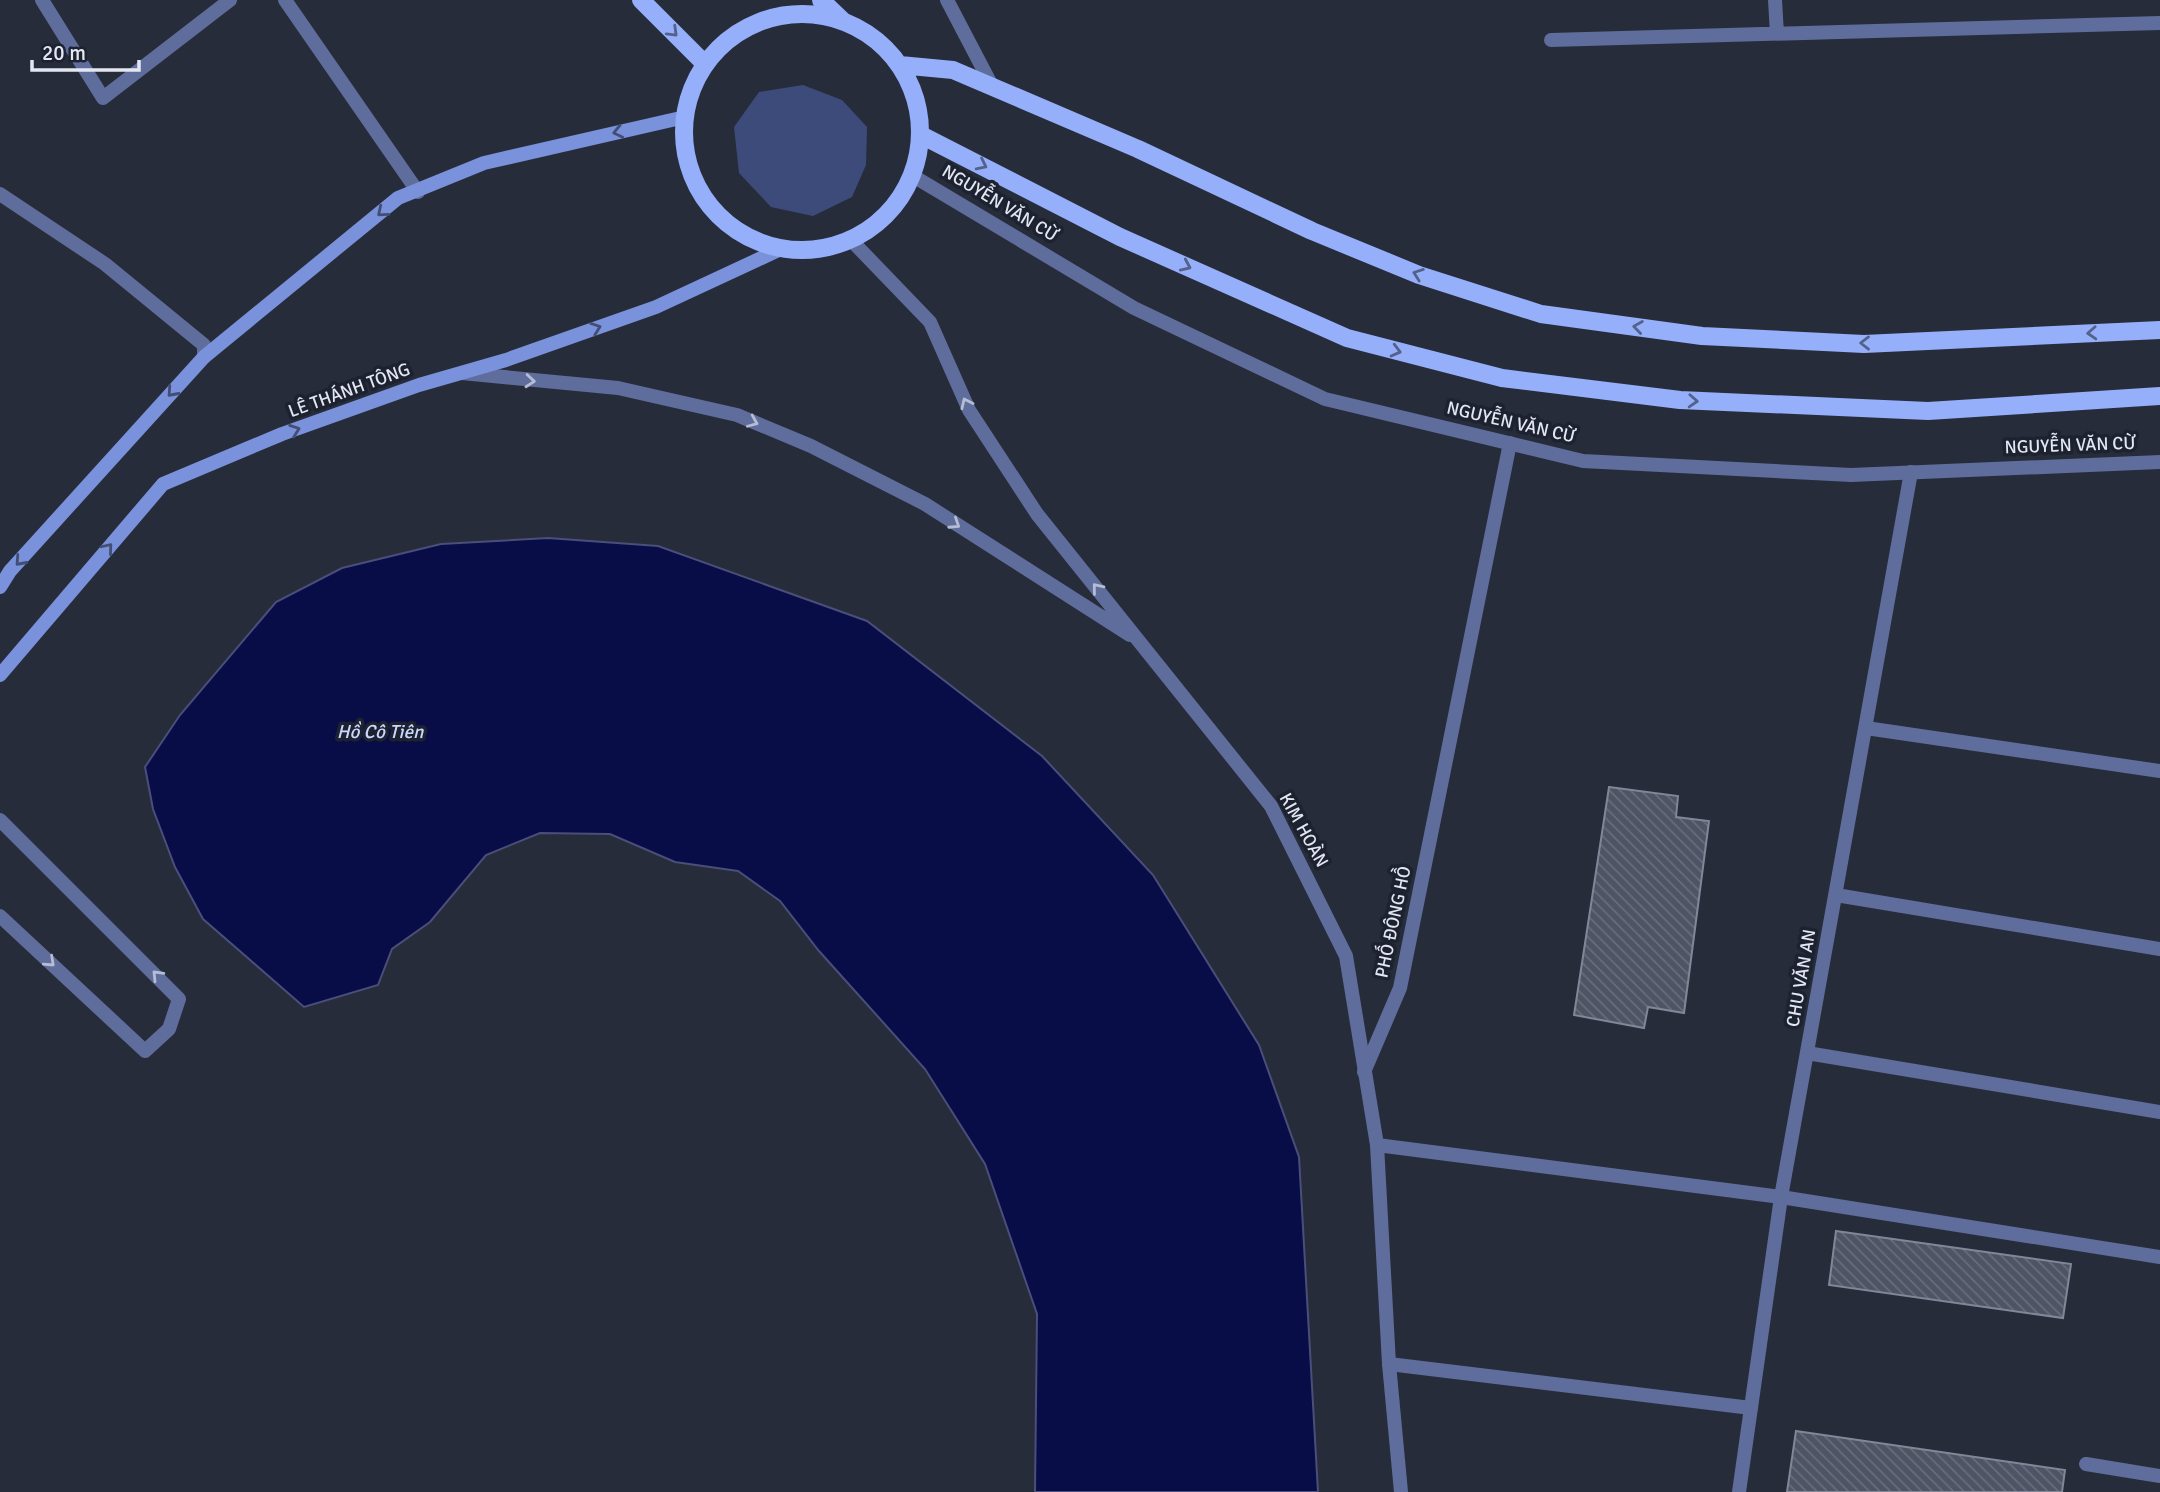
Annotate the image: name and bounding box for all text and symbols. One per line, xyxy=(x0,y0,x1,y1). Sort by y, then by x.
one-way arrow xyxy=(664,24,677,37)
scale bar xyxy=(32,28,138,72)
text: 20 m xyxy=(42,40,86,66)
one-way arrow xyxy=(612,124,624,138)
street label: NGUYỄN VĂN CỪ xyxy=(938,157,1064,247)
one-way arrow xyxy=(975,157,987,171)
one-way arrow xyxy=(377,204,390,216)
one-way arrow xyxy=(1179,258,1191,272)
one-way arrow xyxy=(1412,268,1424,282)
one-way arrow xyxy=(1632,319,1644,334)
one-way arrow xyxy=(590,322,602,336)
one-way arrow xyxy=(2086,326,2097,341)
one-way arrow xyxy=(1859,335,1869,351)
one-way arrow xyxy=(1390,343,1402,357)
street label: LÊ THÁNH TÔNG xyxy=(285,358,413,422)
one-way arrow xyxy=(524,373,535,388)
one-way arrow xyxy=(168,384,181,397)
one-way arrow xyxy=(1687,393,1698,408)
street label: NGUYỄN VĂN CỪ xyxy=(1445,394,1579,448)
one-way arrow xyxy=(960,398,974,410)
one-way arrow xyxy=(746,413,758,427)
one-way arrow xyxy=(288,424,300,438)
street label: NGUYỄN VĂN CỪ xyxy=(2004,429,2137,458)
one-way arrow xyxy=(947,516,960,529)
one-way arrow xyxy=(100,544,112,557)
one-way arrow xyxy=(16,553,28,566)
one-way arrow xyxy=(1093,584,1106,596)
water label: Hồ Cô Tiên xyxy=(337,720,424,744)
street label: KIM HOÀN xyxy=(1275,789,1333,871)
street label: PHỐ ĐÔNG HỒ xyxy=(1367,863,1416,980)
street label: CHU VĂN AN xyxy=(1782,927,1820,1029)
one-way arrow xyxy=(42,954,55,967)
one-way arrow xyxy=(152,970,165,983)

